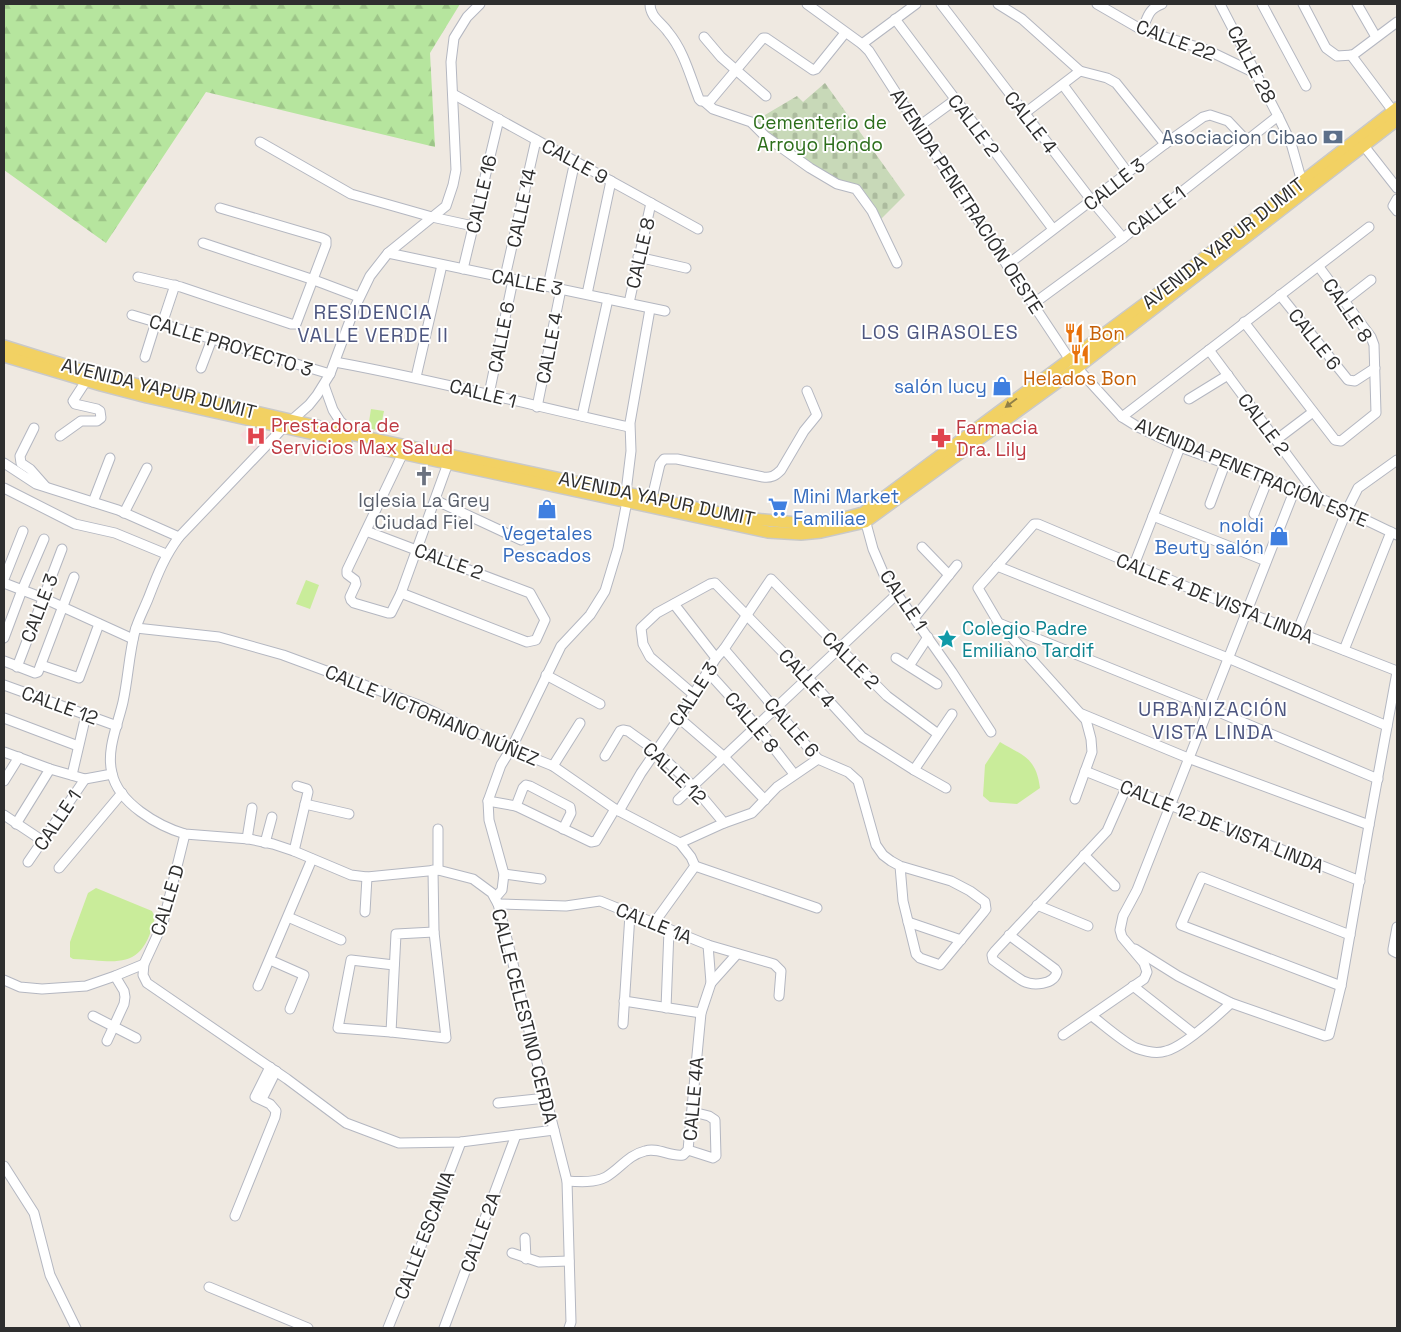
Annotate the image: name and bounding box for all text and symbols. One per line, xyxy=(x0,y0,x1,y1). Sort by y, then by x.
street label: CALLE 22 xyxy=(1132,14,1219,67)
street label: CALLE 28 xyxy=(1221,21,1282,107)
street label: AVENIDA PENETRACIÓN OESTE xyxy=(884,84,1049,319)
street label: CALLE 4 xyxy=(999,86,1063,159)
street label: CALLE 2 xyxy=(942,89,1005,162)
park label: Cementerio de Arroyo Hondo xyxy=(753,110,887,157)
place label: Asociacion Cibao xyxy=(1162,125,1318,150)
bank icon: Asociacion Cibao xyxy=(1322,126,1344,148)
street label: CALLE 9 xyxy=(537,133,612,190)
street label: CALLE 16 xyxy=(460,152,503,236)
street label: CALLE 3 xyxy=(1078,152,1150,216)
street label: CALLE 14 xyxy=(501,166,542,250)
street label: AVENIDA YAPUR DUMIT xyxy=(1137,172,1310,315)
street label: CALLE 1 xyxy=(1122,181,1191,242)
street label: CALLE 8 xyxy=(620,215,661,291)
street label: CALLE 3 xyxy=(489,263,565,302)
street label: CALLE 8 xyxy=(1317,273,1378,347)
district label: RESIDENCIA VALLE VERDE II xyxy=(297,299,449,348)
street label: CALLE 6 xyxy=(482,299,521,375)
street label: CALLE 6 xyxy=(1283,303,1347,375)
street label: CALLE PROYECTO 3 xyxy=(146,309,316,382)
street label: CALLE 4 xyxy=(530,310,569,386)
district label: LOS GIRASOLES xyxy=(861,319,1019,345)
place label: Bon xyxy=(1089,321,1125,346)
restaurant icon: Bon xyxy=(1063,322,1085,344)
restaurant icon: Helados Bon xyxy=(1069,343,1091,365)
street label: AVENIDA YAPUR DUMIT xyxy=(59,352,259,425)
place label: Helados Bon xyxy=(1023,366,1137,391)
street label: CALLE 1 xyxy=(447,373,519,414)
place label: salón lucy xyxy=(894,374,987,399)
shop icon: salón lucy xyxy=(991,375,1013,397)
street label: CALLE 2 xyxy=(1232,388,1295,461)
one-way arrow xyxy=(1005,398,1018,409)
street label: AVENIDA PENETRACIÓN ESTE xyxy=(1131,412,1372,533)
place label: Prestadora de Servicios Max Salud xyxy=(271,413,453,460)
place label: Farmacia Dra. Lily xyxy=(956,415,1038,462)
hospital icon: Prestadora de Servicios Max Salud xyxy=(245,425,267,447)
pharmacy icon: Farmacia Dra. Lily xyxy=(930,427,952,449)
church icon: Iglesia La Grey Ciudad Fiel xyxy=(413,465,435,487)
street label: AVENIDA YAPUR DUMIT xyxy=(556,465,757,532)
place label: Mini Market Familiae xyxy=(793,484,899,531)
place label: Iglesia La Grey Ciudad Fiel xyxy=(358,488,490,535)
supermarket icon: Mini Market Familiae xyxy=(767,496,789,518)
shop icon: Vegetales Pescados xyxy=(536,498,558,520)
place label: noldi Beuty salón xyxy=(1154,513,1264,560)
place label: Vegetales Pescados xyxy=(502,521,592,568)
shop icon: noldi Beuty salón xyxy=(1268,525,1290,547)
street label: CALLE 2 xyxy=(411,537,487,586)
street label: CALLE 4 DE VISTA LINDA xyxy=(1112,547,1317,650)
street label: CALLE 1 xyxy=(874,565,933,636)
street label: CALLE 3 xyxy=(15,570,64,646)
place label: Colegio Padre Emiliano Tardif xyxy=(962,616,1094,663)
street label: CALLE 2 xyxy=(816,626,885,695)
place icon: Colegio Padre Emiliano Tardif xyxy=(936,628,958,650)
street label: CALLE 4 xyxy=(773,643,840,713)
street label: CALLE 3 xyxy=(663,657,723,731)
street label: CALLE VICTORIANO NÚÑEZ xyxy=(321,659,543,772)
street label: CALLE 12 xyxy=(18,680,102,731)
street label: CALLE 8 xyxy=(719,687,784,758)
street label: CALLE 6 xyxy=(759,692,825,763)
district label: URBANIZACIÓN VISTA LINDA xyxy=(1138,696,1288,745)
street label: CALLE 12 xyxy=(637,737,712,810)
street label: CALLE 12 DE VISTA LINDA xyxy=(1116,774,1328,879)
street label: CALLE 1 xyxy=(28,785,87,856)
street label: CALLE D xyxy=(145,862,190,939)
street label: CALLE 1A xyxy=(612,897,696,950)
street label: CALLE CELESTINO CERDA xyxy=(486,906,563,1126)
street label: CALLE 4A xyxy=(677,1056,710,1142)
street label: CALLE ESCANIA xyxy=(388,1167,461,1303)
street label: CALLE 2A xyxy=(454,1189,507,1276)

